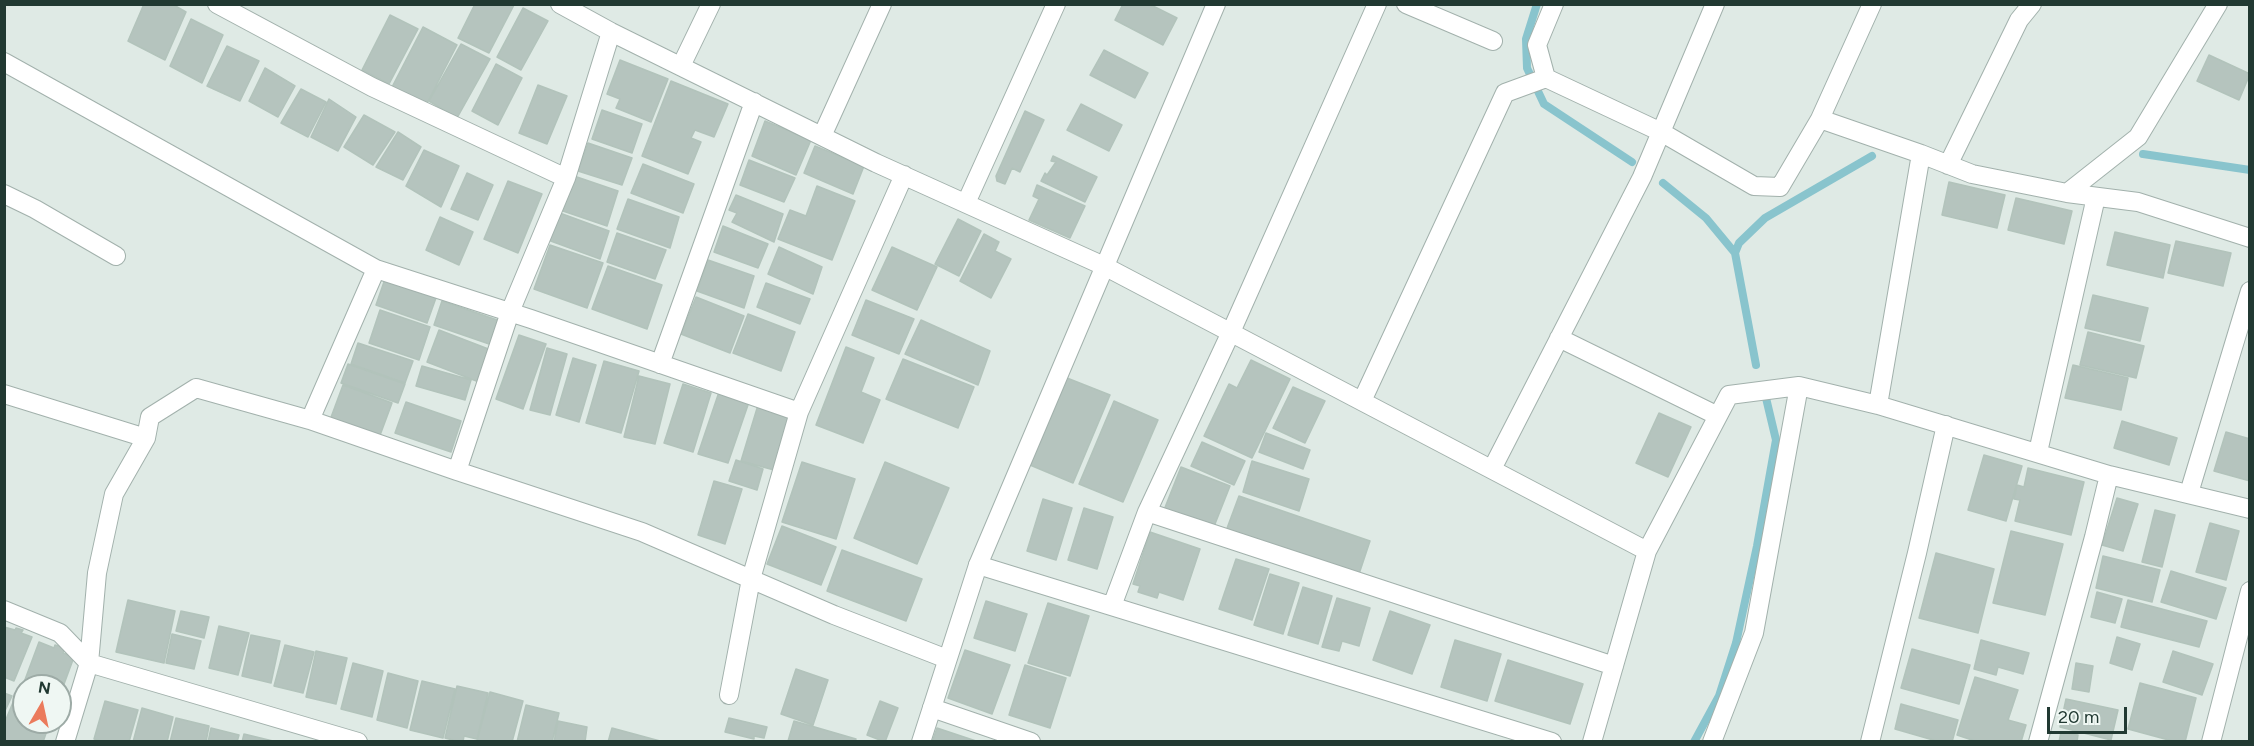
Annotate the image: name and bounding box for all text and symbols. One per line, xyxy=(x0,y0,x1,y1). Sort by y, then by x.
north arrow xyxy=(12,674,72,734)
text: N xyxy=(37,677,52,698)
scale bar xyxy=(2050,695,2130,733)
text: 20 m xyxy=(2058,706,2099,728)

